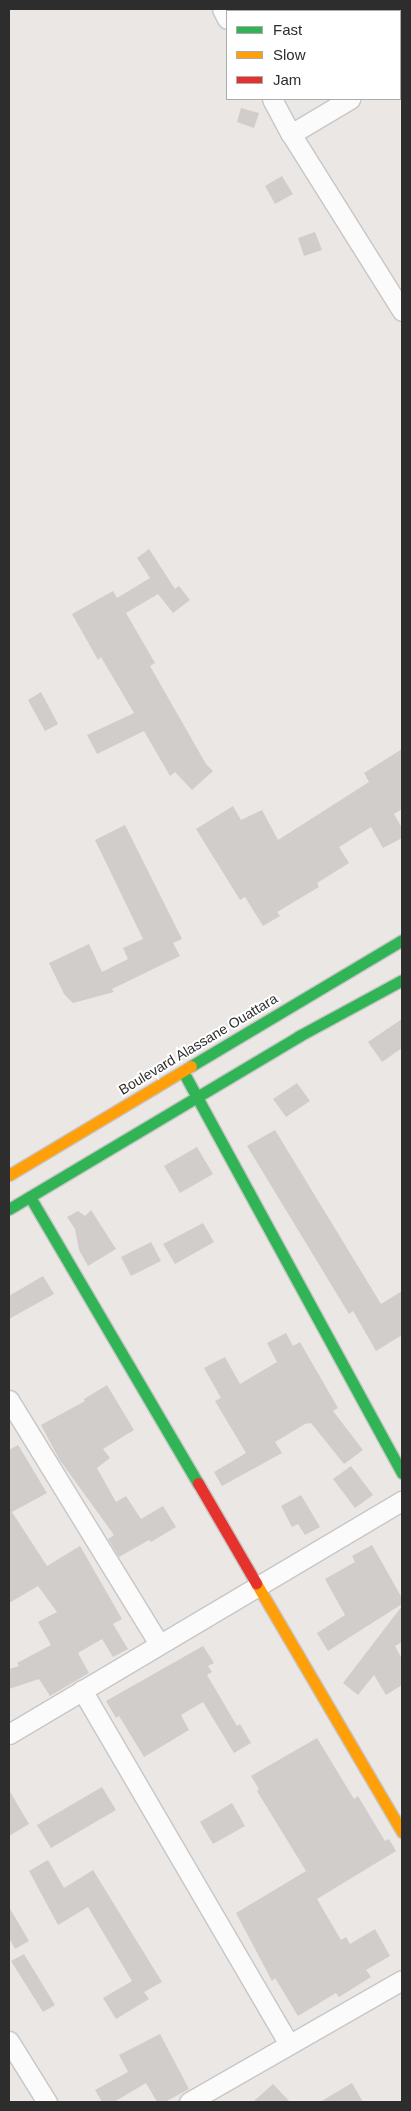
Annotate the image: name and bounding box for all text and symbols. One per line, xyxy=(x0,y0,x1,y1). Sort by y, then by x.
legend xyxy=(226,10,401,100)
text: Fast xyxy=(273,21,302,38)
text: Slow xyxy=(273,46,306,63)
text: Jam xyxy=(273,71,301,88)
street label: Boulevard Alassane Ouattara xyxy=(115,990,281,1098)

